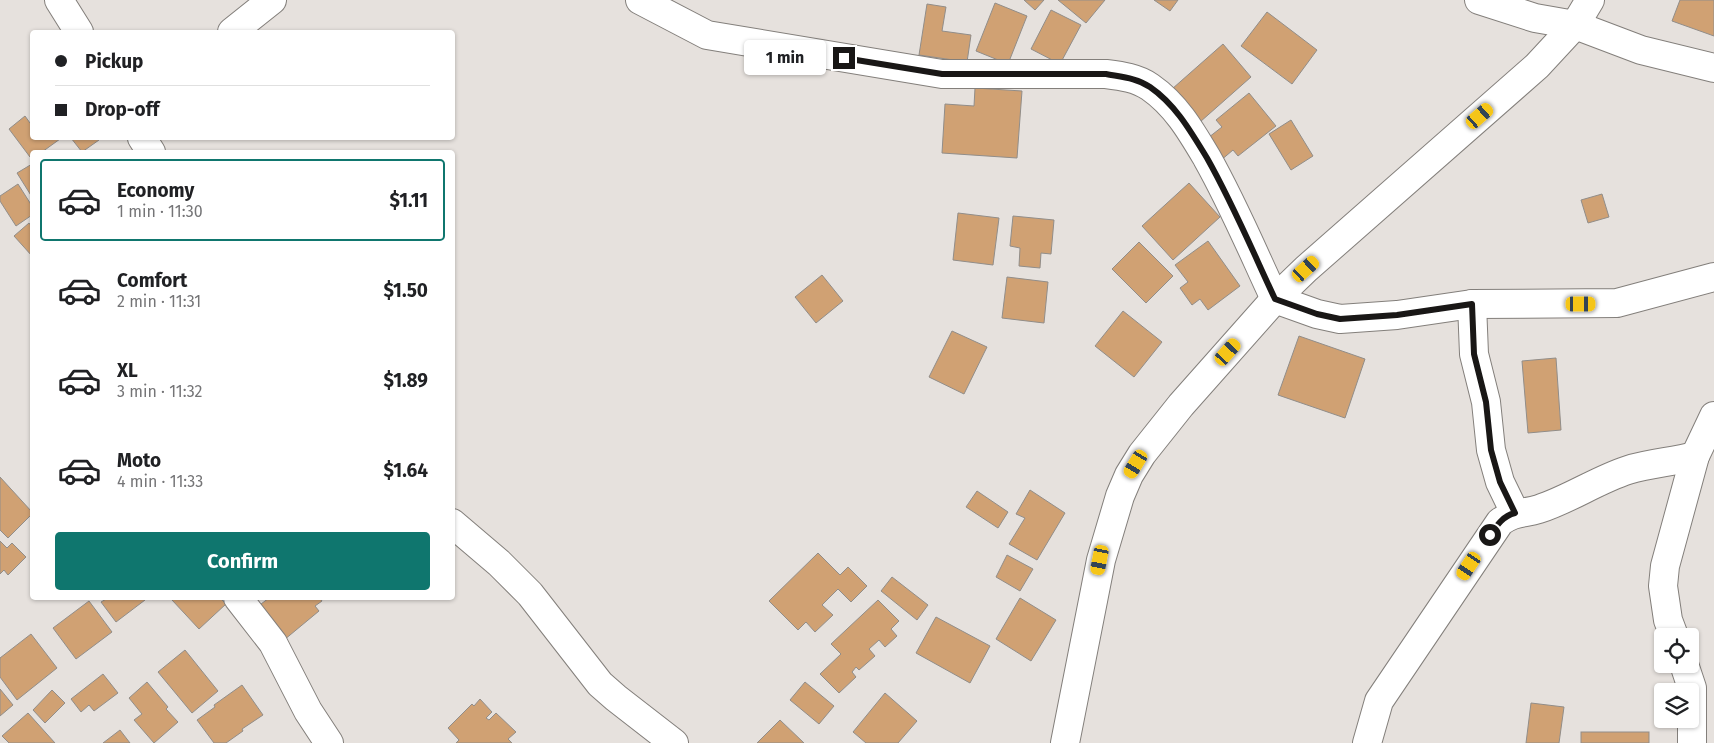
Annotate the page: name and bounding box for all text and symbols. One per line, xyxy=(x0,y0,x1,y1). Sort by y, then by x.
callout: 1 min xyxy=(744,40,826,76)
route end xyxy=(833,47,855,69)
text: 1 min xyxy=(766,48,804,67)
text: Pickup xyxy=(85,50,143,73)
text: Drop-off xyxy=(85,98,159,121)
car xyxy=(1463,100,1496,132)
icon: car xyxy=(57,178,102,223)
text: Economy xyxy=(117,179,194,202)
text: $1.11 xyxy=(389,189,428,212)
text: 1 min · 11:30 xyxy=(117,202,203,221)
car xyxy=(1289,253,1322,285)
icon: car xyxy=(57,268,102,313)
text: Comfort xyxy=(117,269,187,292)
text: $1.50 xyxy=(383,279,428,302)
text: 2 min · 11:31 xyxy=(117,292,201,311)
car xyxy=(1566,297,1596,312)
car xyxy=(1212,336,1243,368)
icon: car xyxy=(57,358,102,403)
text: XL xyxy=(117,359,138,382)
text: $1.89 xyxy=(384,369,428,392)
text: 3 min · 11:32 xyxy=(117,382,203,401)
car xyxy=(1121,447,1150,481)
icon: car xyxy=(57,448,102,493)
text: Moto xyxy=(117,449,161,472)
text: $1.64 xyxy=(384,459,428,482)
text: 4 min · 11:33 xyxy=(117,472,203,491)
route start xyxy=(1479,524,1501,546)
button: Confirm xyxy=(55,532,430,590)
car xyxy=(1089,544,1110,576)
car xyxy=(1454,549,1483,583)
map controls xyxy=(1654,628,1699,728)
button: locate xyxy=(1654,628,1699,673)
button: layers xyxy=(1654,683,1699,728)

